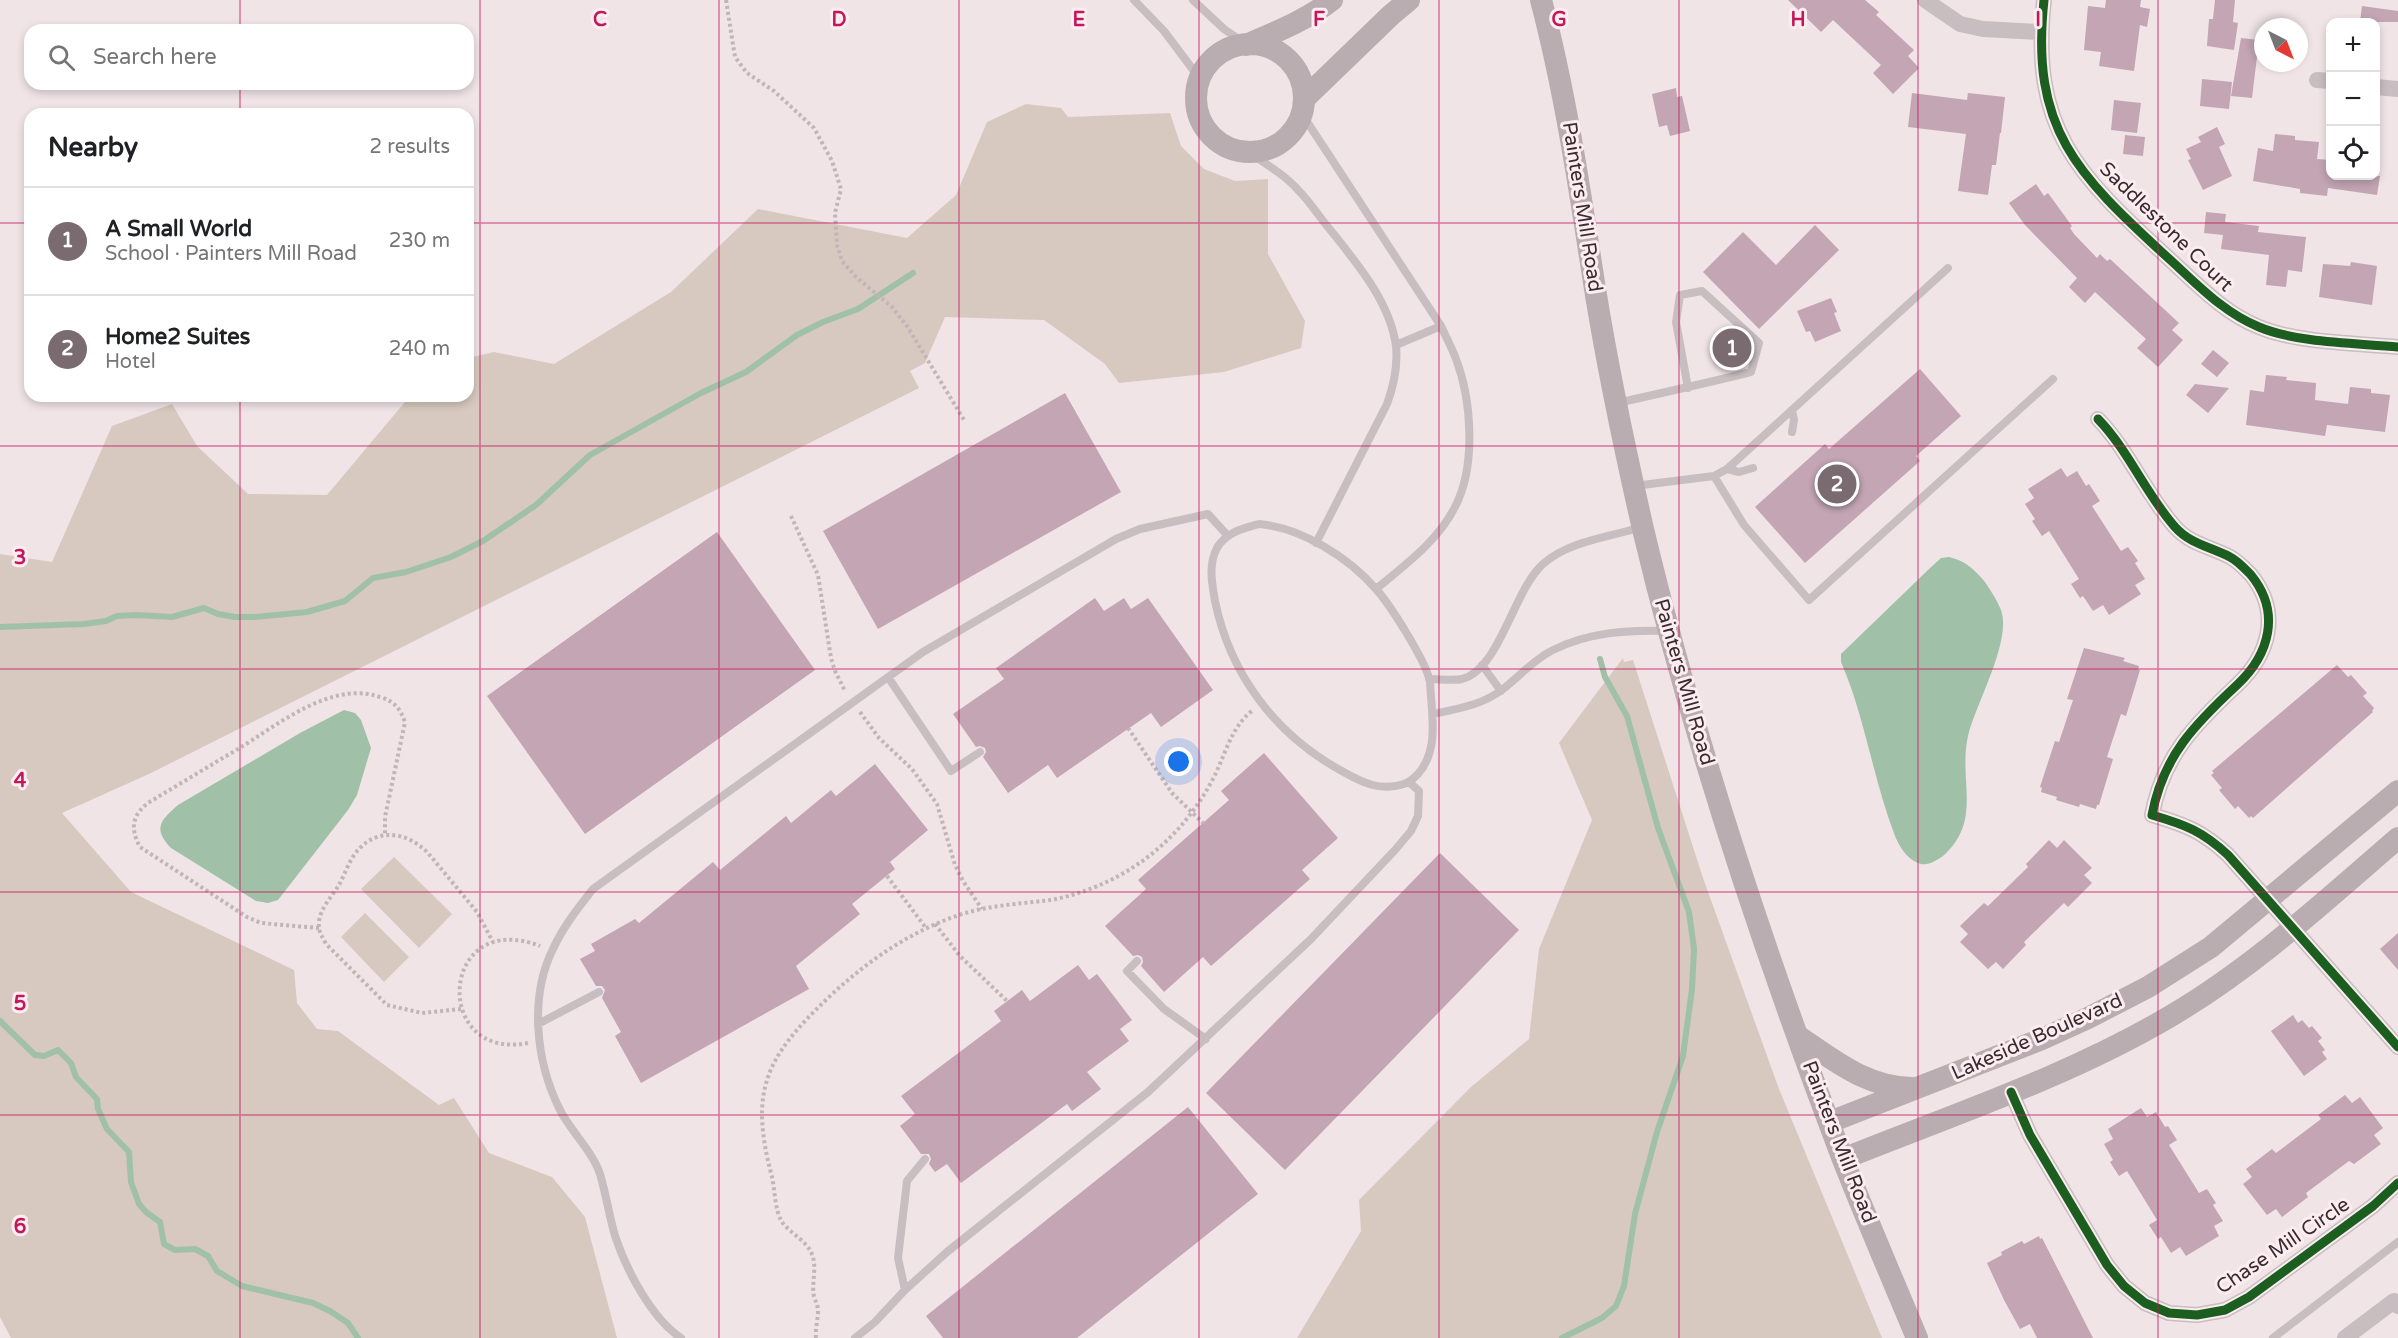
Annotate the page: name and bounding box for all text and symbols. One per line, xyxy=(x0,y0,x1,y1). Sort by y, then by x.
text: C xyxy=(593,8,607,32)
text: D xyxy=(831,8,847,32)
text: E xyxy=(1073,8,1086,32)
text: F xyxy=(1313,8,1325,32)
text: G xyxy=(1551,8,1567,32)
text: H xyxy=(1790,8,1806,32)
text: I xyxy=(2035,8,2041,32)
north arrow xyxy=(2254,18,2308,72)
map controls xyxy=(2326,18,2380,180)
button: + xyxy=(2326,18,2380,72)
search box xyxy=(24,24,474,90)
icon: search xyxy=(45,41,78,74)
text: Search here xyxy=(93,44,217,70)
button: − xyxy=(2326,72,2380,126)
street label: Painters Mill Road xyxy=(1557,120,1607,294)
button: locate xyxy=(2326,126,2380,180)
text: Nearby xyxy=(48,132,138,163)
text: 2 results xyxy=(370,135,450,159)
street label: Saddlestone Court xyxy=(2094,157,2238,297)
text: A Small World xyxy=(105,216,252,242)
text: 1 xyxy=(61,229,74,253)
text: 230 m xyxy=(389,229,450,253)
text: School · Painters Mill Road xyxy=(105,242,357,266)
text: Home2 Suites xyxy=(105,324,250,350)
pin: 1 xyxy=(1712,326,1752,370)
text: 2 xyxy=(61,337,74,361)
text: 240 m xyxy=(389,337,450,361)
text: Hotel xyxy=(105,350,156,374)
pin: 2 xyxy=(1818,462,1856,506)
text: 3 xyxy=(14,546,26,570)
street label: Painters Mill Road xyxy=(1649,596,1719,768)
your location xyxy=(1164,747,1193,776)
text: 4 xyxy=(14,769,27,793)
street label: Lakeside Boulevard xyxy=(1948,989,2126,1085)
text: 5 xyxy=(14,992,26,1016)
street label: Painters Mill Road xyxy=(1797,1057,1881,1227)
street label: Chase Mill Circle xyxy=(2212,1192,2354,1300)
text: 6 xyxy=(14,1215,26,1239)

